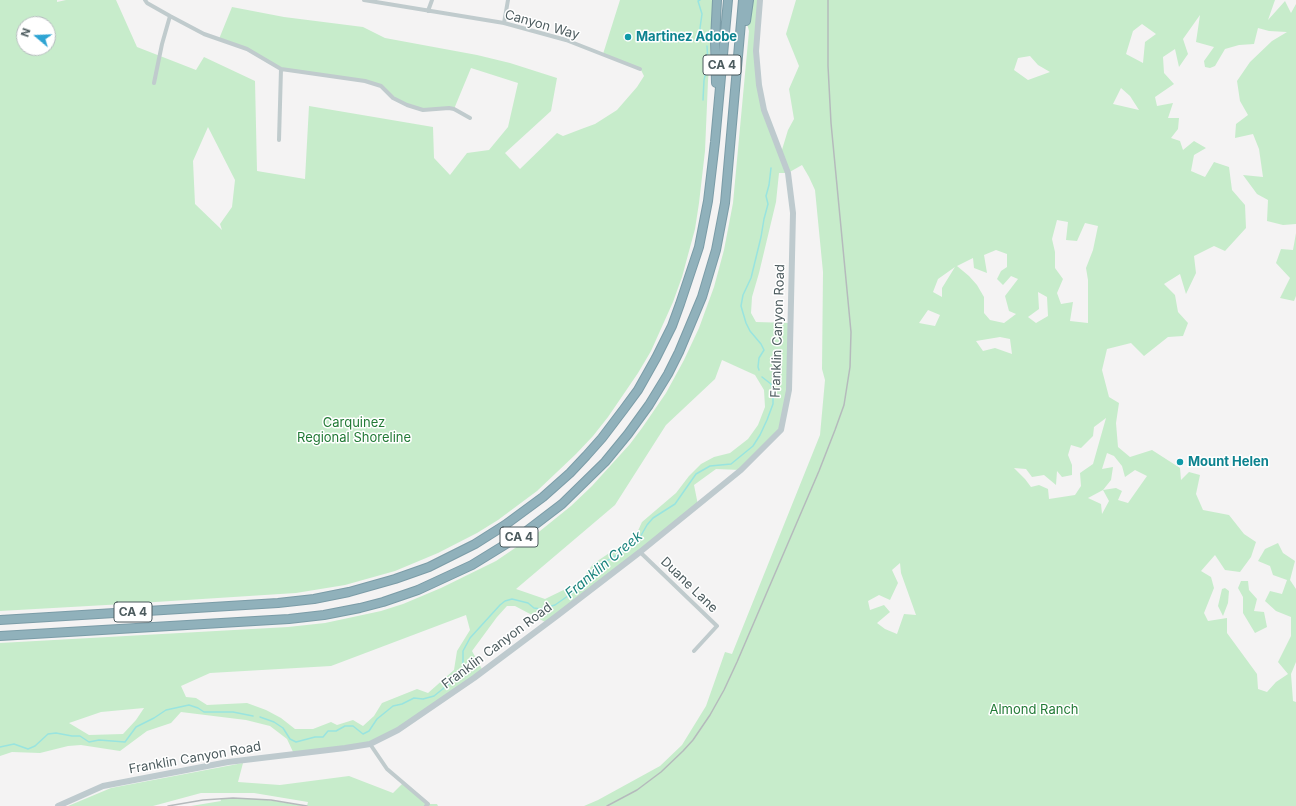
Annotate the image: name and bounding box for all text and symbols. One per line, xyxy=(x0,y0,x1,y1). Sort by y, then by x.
street label: Canyon Way xyxy=(503,7,581,43)
north arrow xyxy=(16,16,56,56)
text: N xyxy=(18,26,34,39)
place label: Martinez Adobe xyxy=(636,29,737,45)
marker: Martinez Adobe xyxy=(623,32,633,42)
road number: CA 4 xyxy=(703,55,741,75)
street label: Franklin Canyon Road xyxy=(768,264,788,398)
park label: Carquinez Regional Shoreline xyxy=(297,415,411,446)
place label: Mount Helen xyxy=(1188,454,1269,470)
marker: Mount Helen xyxy=(1175,457,1185,467)
road number: CA 4 xyxy=(500,527,538,547)
water label: Franklin Creek xyxy=(562,528,646,602)
street label: Duane Lane xyxy=(657,554,721,616)
street label: Franklin Canyon Road xyxy=(439,600,555,692)
road number: CA 4 xyxy=(114,602,152,622)
park label: Almond Ranch xyxy=(990,702,1078,718)
street label: Franklin Canyon Road xyxy=(128,739,262,777)

